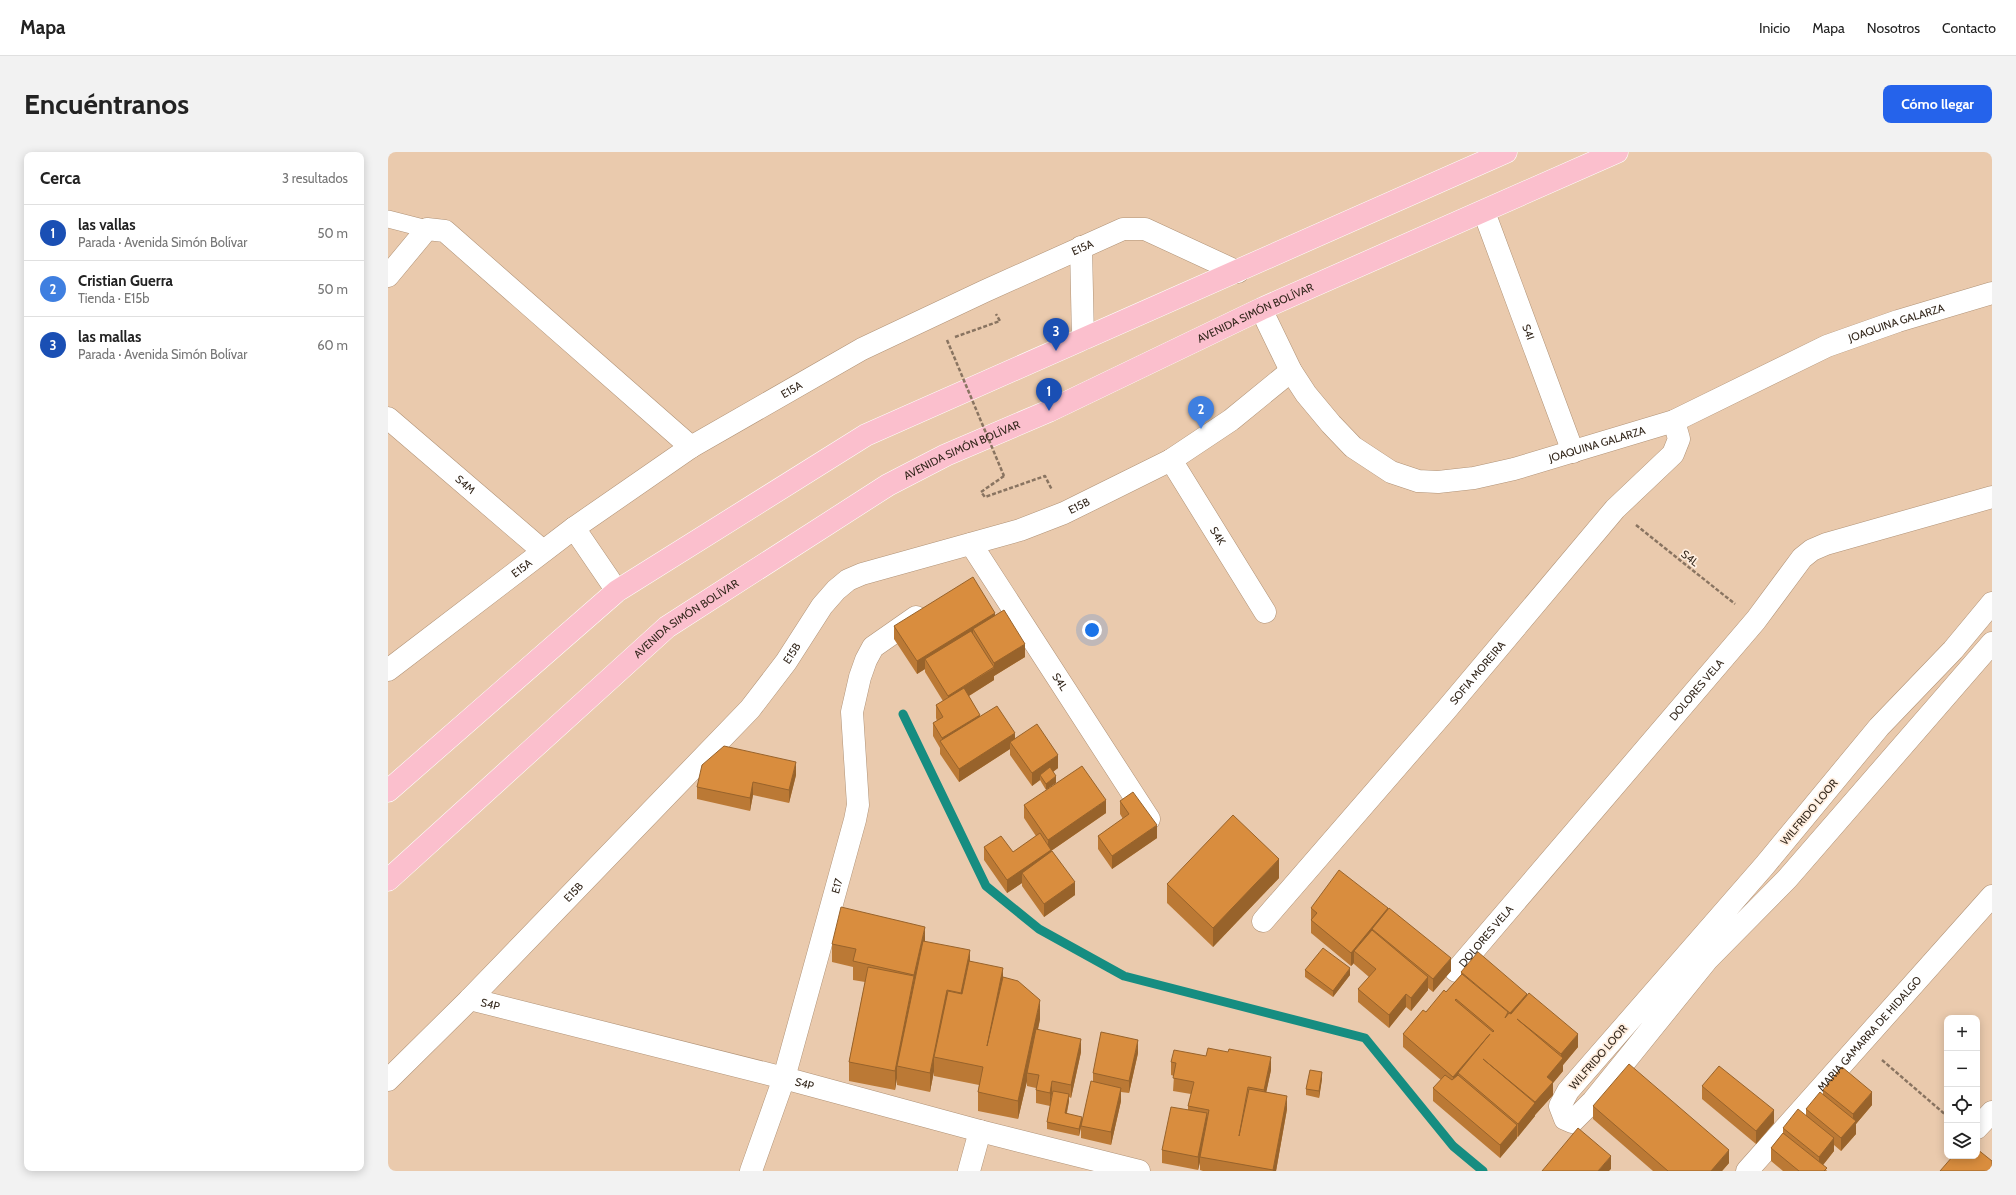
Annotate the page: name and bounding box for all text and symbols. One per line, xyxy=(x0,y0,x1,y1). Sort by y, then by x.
text: Mapa xyxy=(20,16,66,39)
text: Inicio xyxy=(1759,19,1790,37)
text: Mapa xyxy=(1812,19,1845,37)
text: Nosotros xyxy=(1867,19,1920,37)
text: Contacto xyxy=(1942,19,1996,37)
button: Cómo llegar xyxy=(1883,85,1992,123)
text: Encuéntranos xyxy=(24,87,189,121)
text: Cerca xyxy=(40,168,81,188)
text: 3 resultados xyxy=(282,170,348,186)
text: las vallas xyxy=(78,216,136,234)
text: 1 xyxy=(51,225,55,241)
text: 50 m xyxy=(318,225,348,241)
text: Parada · Avenida Simón Bolívar xyxy=(78,234,247,250)
street label: E15A xyxy=(1069,236,1096,258)
text: Cristian Guerra xyxy=(78,272,173,290)
street label: AVENIDA SIMÓN BOLÍVAR xyxy=(1195,280,1316,346)
text: 2 xyxy=(50,281,56,297)
text: 50 m xyxy=(318,281,348,297)
text: Tienda · E15b xyxy=(78,290,150,306)
street label: JOAQUINA GALARZA xyxy=(1846,301,1946,345)
pin: 3 xyxy=(1043,318,1069,351)
street label: S4I xyxy=(1519,322,1538,342)
text: las mallas xyxy=(78,328,141,346)
text: 3 xyxy=(49,337,57,353)
text: 60 m xyxy=(317,337,348,353)
text: Parada · Avenida Simón Bolívar xyxy=(78,346,247,362)
street label: E15A xyxy=(778,378,805,401)
pin: 1 xyxy=(1036,378,1062,411)
pin: 2 xyxy=(1188,396,1214,429)
street label: AVENIDA SIMÓN BOLÍVAR xyxy=(901,417,1022,483)
street label: JOAQUINA GALARZA xyxy=(1546,423,1647,465)
street label: S4M xyxy=(453,472,478,497)
street label: E15B xyxy=(1066,494,1092,517)
street label: S4K xyxy=(1207,524,1229,548)
street label: S4L xyxy=(1678,547,1702,569)
street label: E15A xyxy=(508,556,535,580)
street label: AVENIDA SIMÓN BOLÍVAR xyxy=(631,576,741,661)
your location xyxy=(1082,620,1102,640)
street label: SOFIA MOREIRA xyxy=(1447,638,1508,708)
street label: E15B xyxy=(780,640,804,666)
street label: DOLORES VELA xyxy=(1666,656,1727,724)
street label: S4L xyxy=(1049,670,1071,694)
street label: WILFRIDO LOOR xyxy=(1777,776,1841,848)
street label: E17 xyxy=(828,876,846,895)
street label: E15B xyxy=(561,879,586,905)
street label: DOLORES VELA xyxy=(1456,902,1516,970)
street label: MARIA GAMARRA DE HIDALGO xyxy=(1814,973,1925,1094)
street label: S4P xyxy=(479,995,502,1013)
map controls xyxy=(1944,1015,1980,1159)
button: + xyxy=(1944,1015,1980,1051)
street label: WILFRIDO LOOR xyxy=(1566,1021,1630,1092)
button: − xyxy=(1944,1051,1980,1087)
street label: S4P xyxy=(793,1074,816,1093)
button: locate xyxy=(1944,1087,1980,1123)
button: layers xyxy=(1944,1123,1980,1159)

